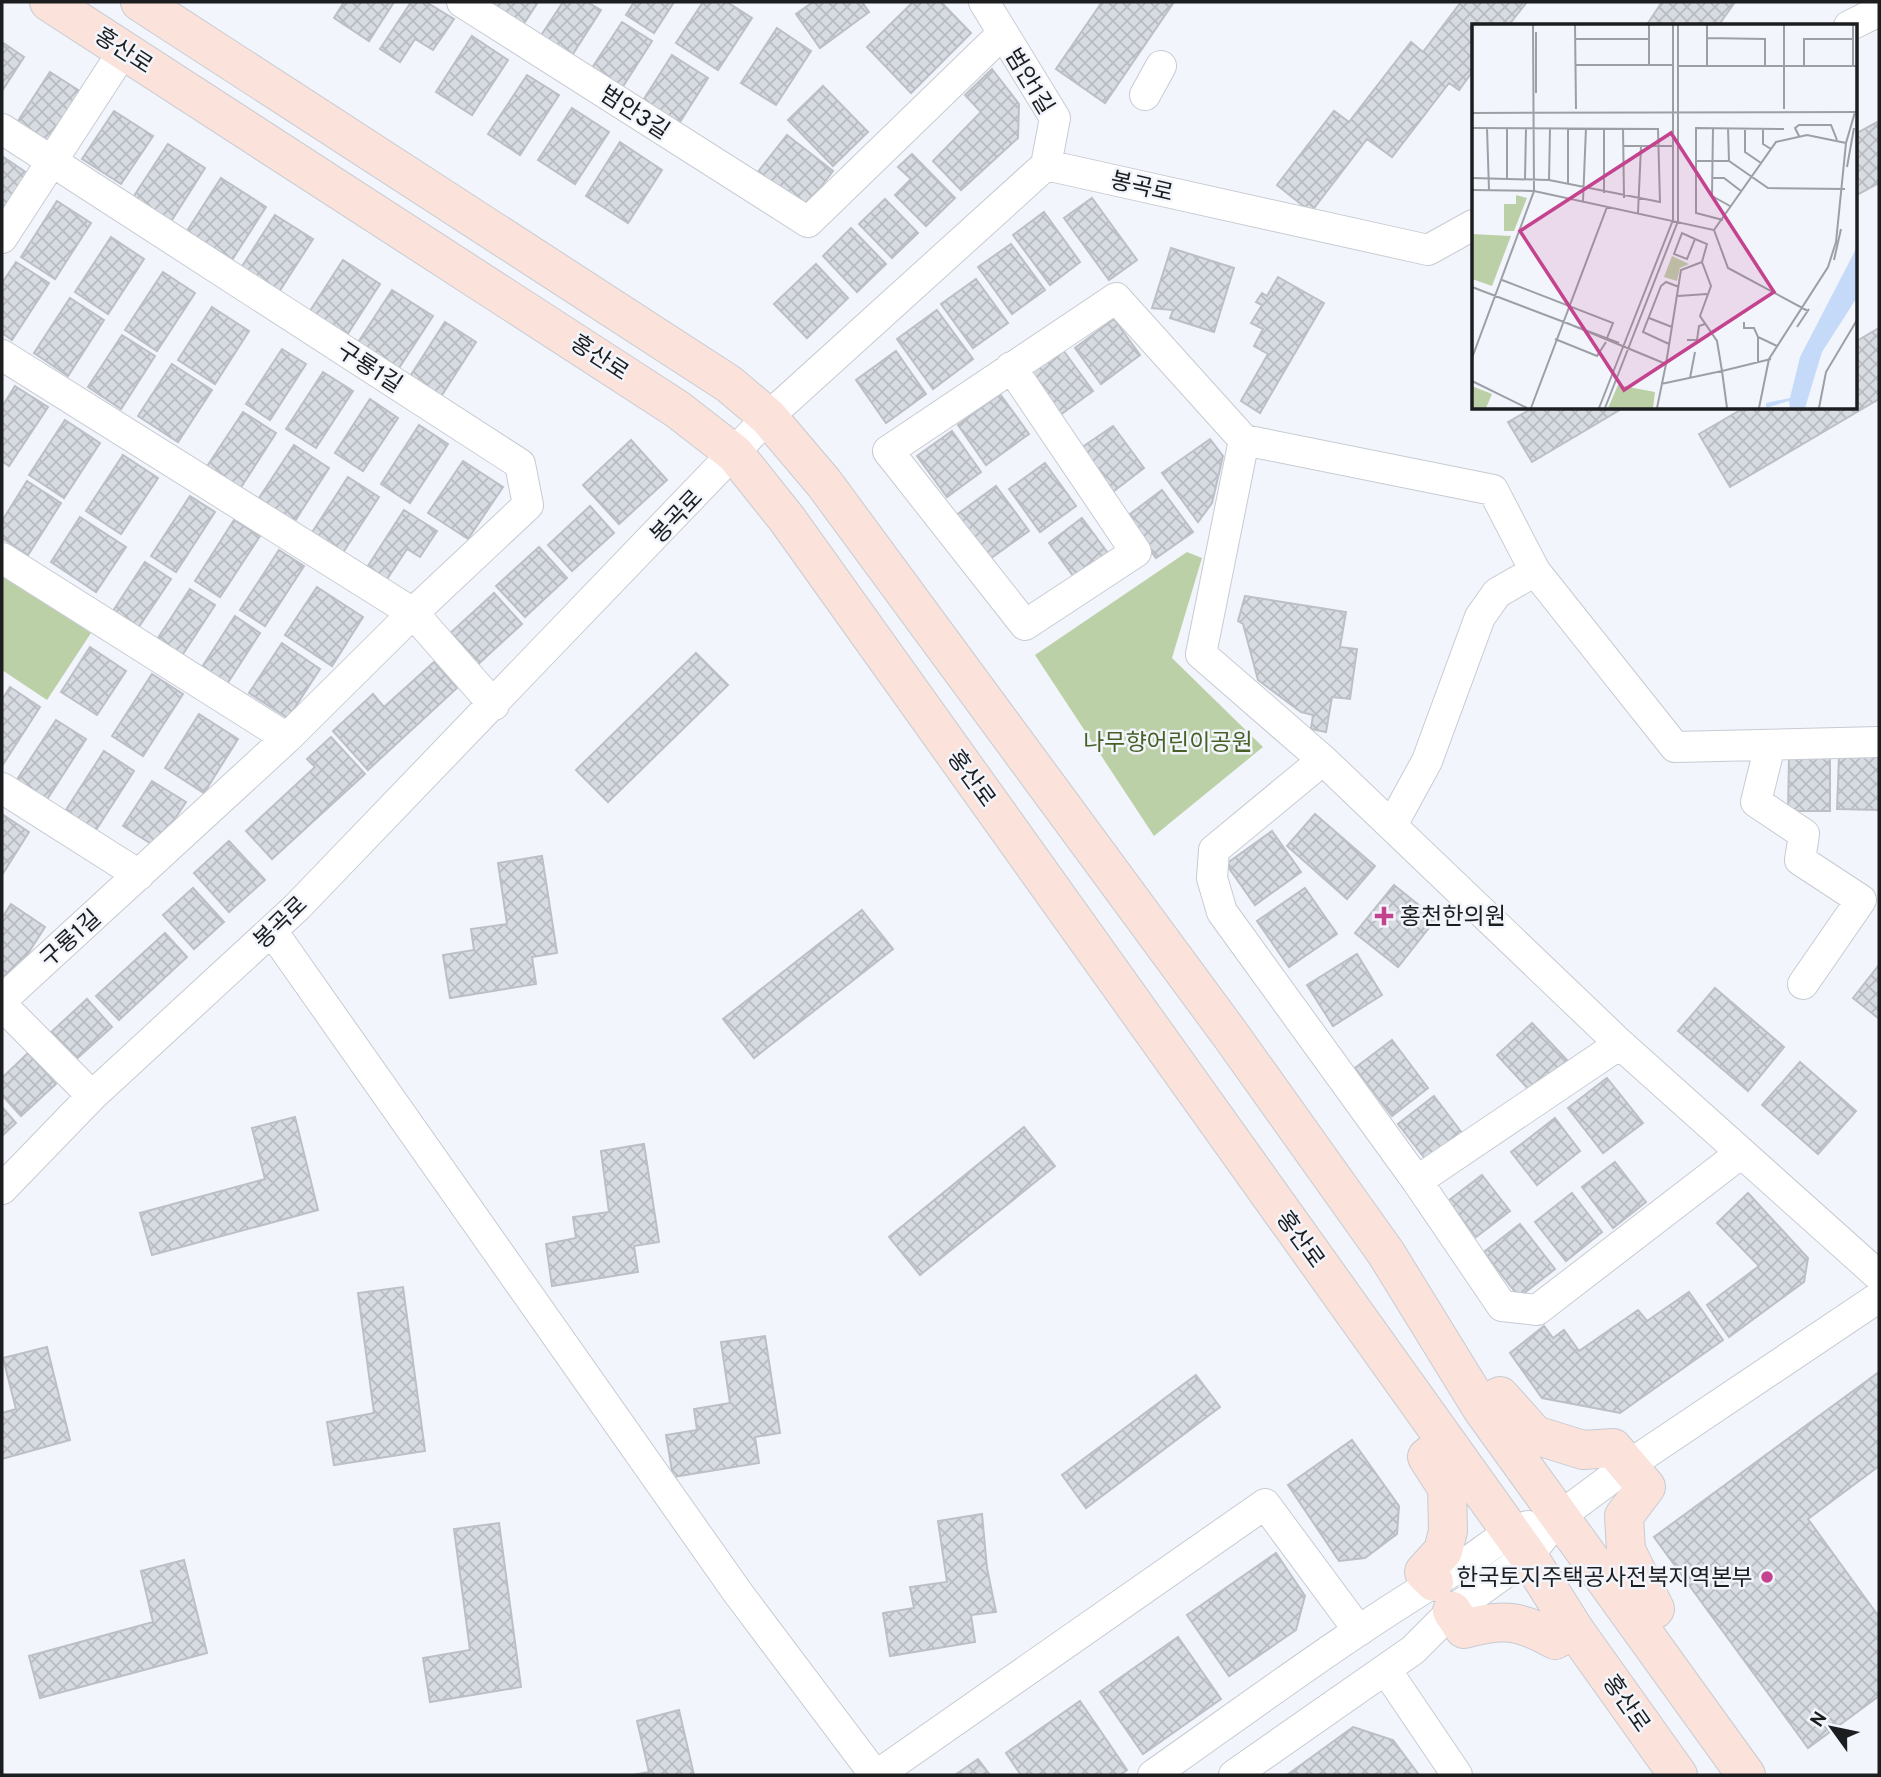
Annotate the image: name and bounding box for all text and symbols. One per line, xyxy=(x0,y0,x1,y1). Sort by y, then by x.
street label: 홍산로 xyxy=(88,23,157,82)
inset map xyxy=(1472,24,1856,410)
street label: 범안1길 xyxy=(997,44,1059,121)
street label: 범안3길 xyxy=(593,81,674,147)
street label: 봉곡로 xyxy=(1107,167,1176,210)
street label: 홍산로 xyxy=(564,330,633,389)
street label: 구룡1길 xyxy=(331,337,407,401)
street label: 봉곡로 xyxy=(645,485,710,551)
park label: 나무향어린이공원 xyxy=(1083,730,1253,759)
street label: 홍산로 xyxy=(940,745,1000,814)
street label: 봉곡로 xyxy=(249,891,315,956)
place label: 홍천한의원 xyxy=(1400,904,1506,933)
street label: 구룡1길 xyxy=(35,905,108,975)
marker: 홍천한의원 xyxy=(1374,906,1394,926)
street label: 홍산로 xyxy=(1269,1206,1329,1275)
place label: 한국토지주택공사전북지역본부 xyxy=(1457,1565,1753,1594)
marker: 한국토지주택공사전북지역본부 xyxy=(1759,1569,1775,1585)
street label: 홍산로 xyxy=(1595,1670,1655,1739)
north arrow xyxy=(1797,1693,1867,1763)
text: N xyxy=(1806,1708,1833,1732)

